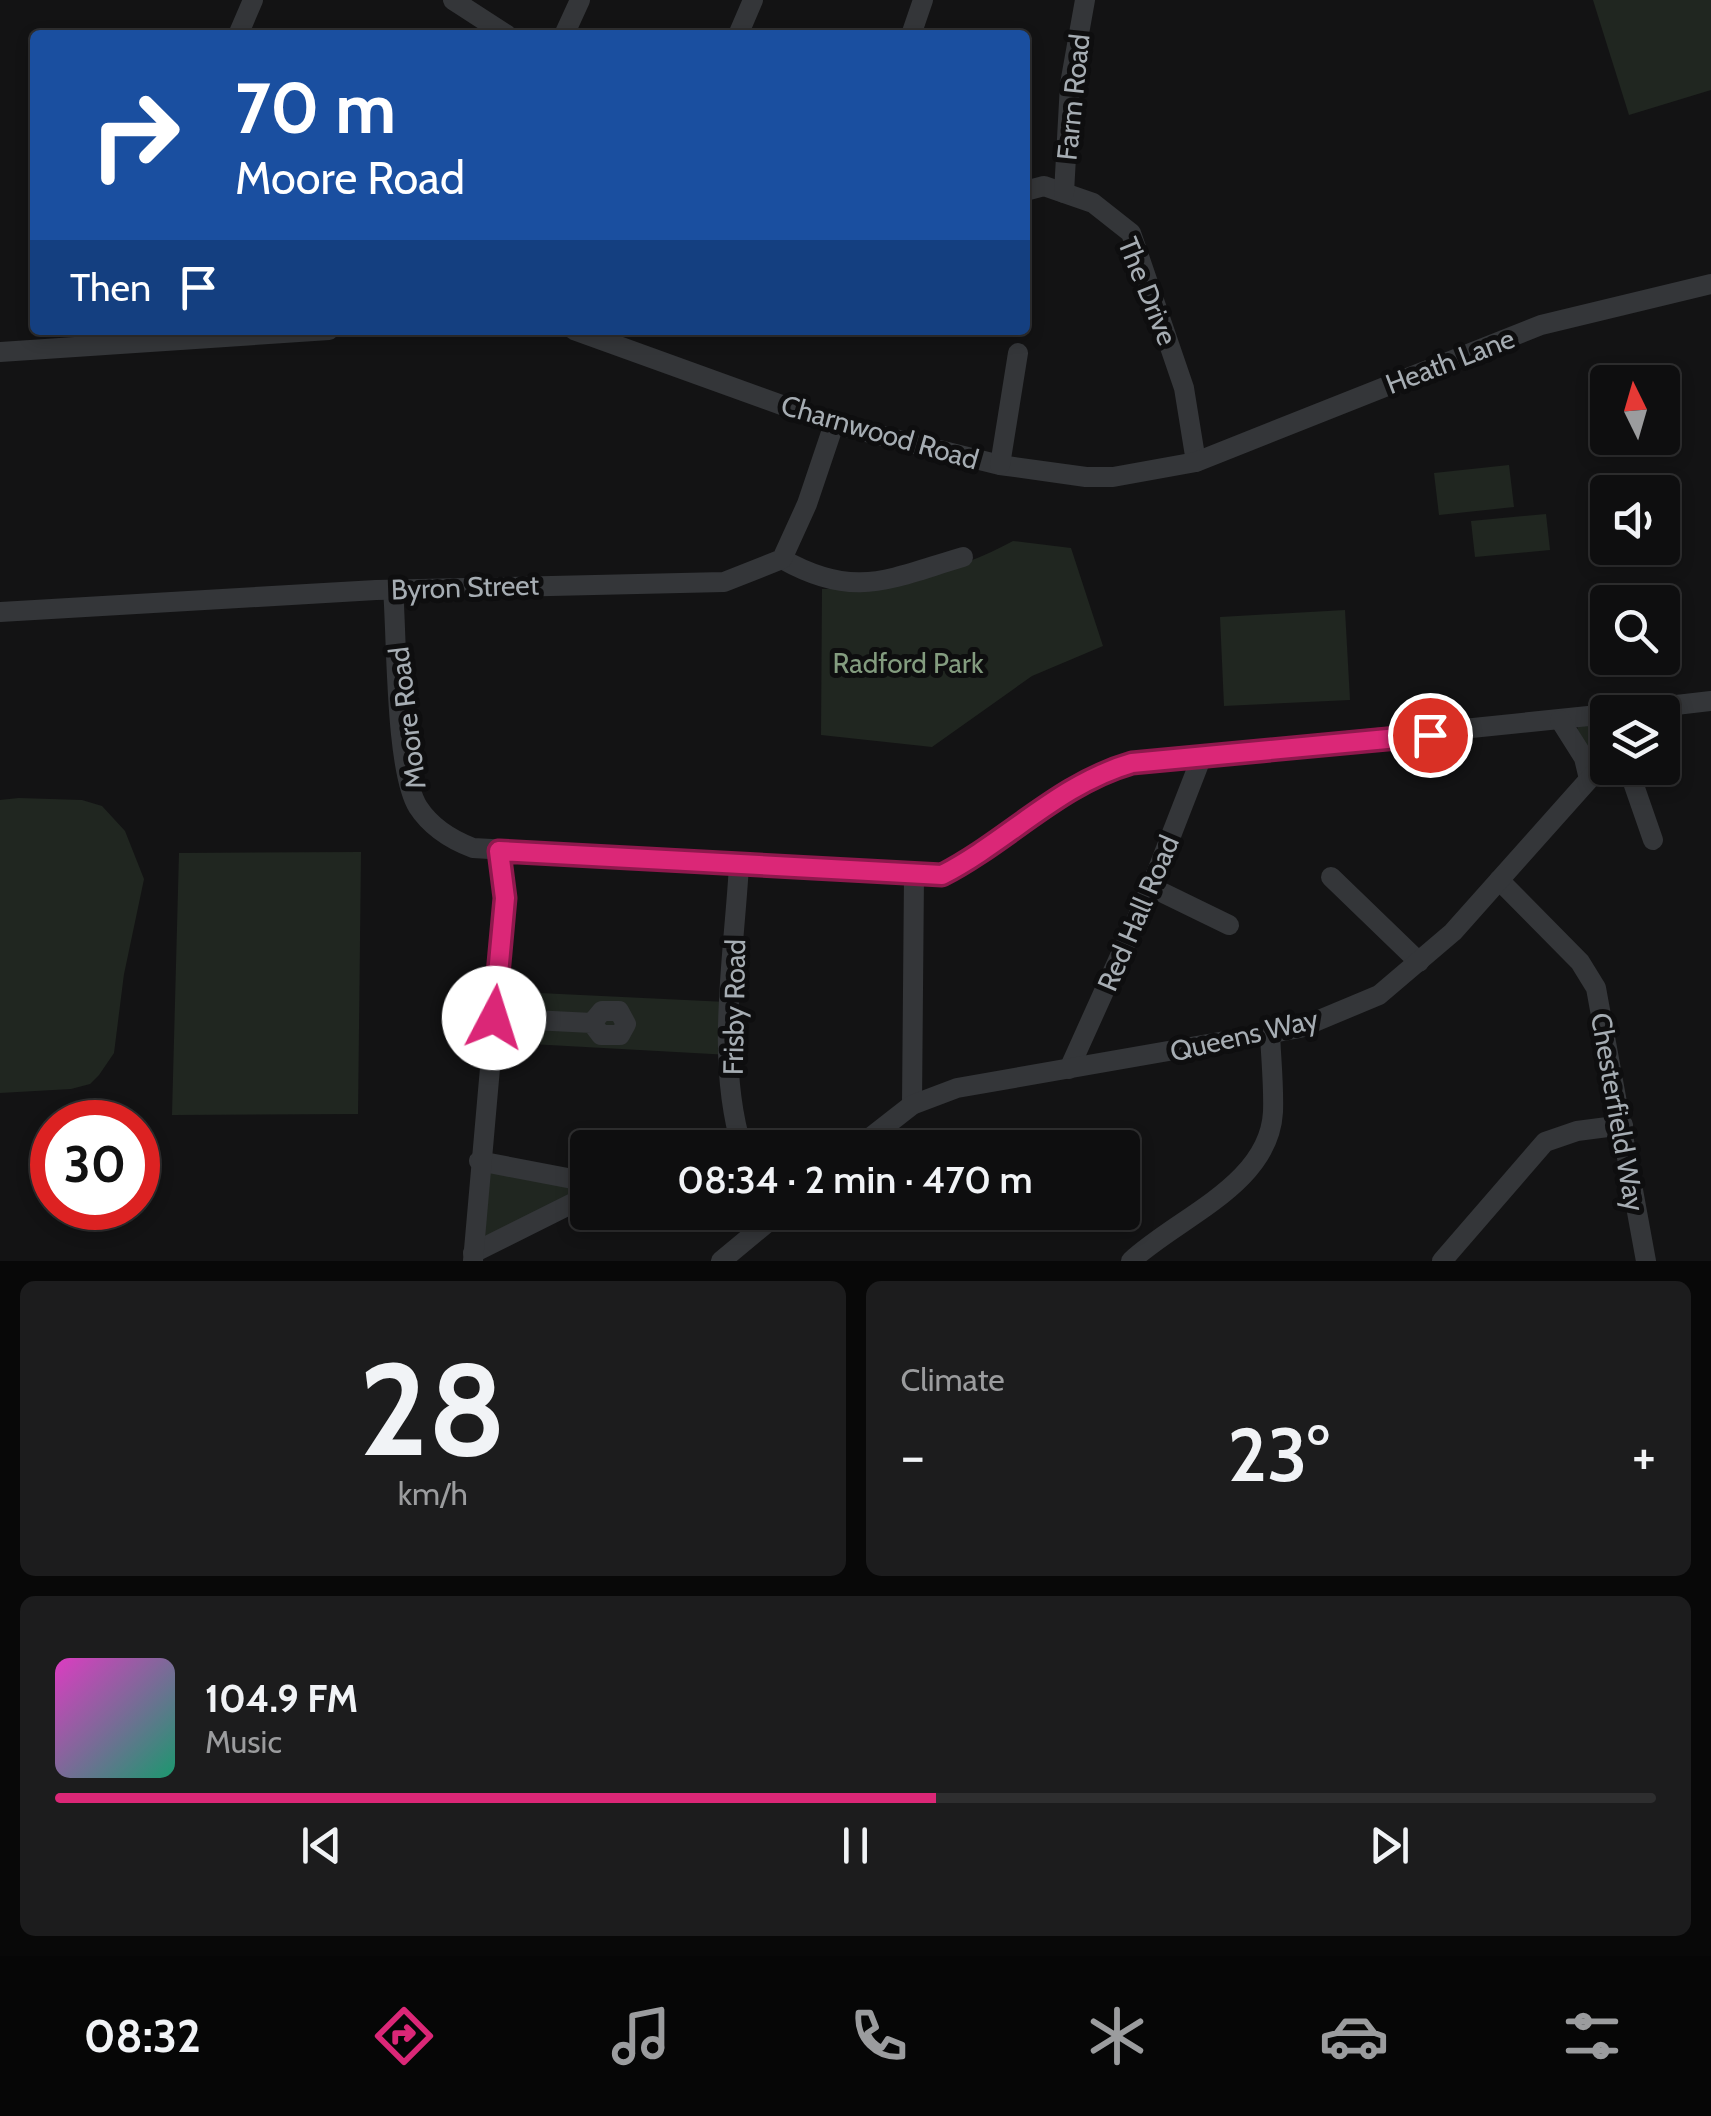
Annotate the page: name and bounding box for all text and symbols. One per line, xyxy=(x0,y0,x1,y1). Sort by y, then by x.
street label: Farm Road xyxy=(1049,32,1097,162)
text: 70 m xyxy=(235,65,396,151)
icon: right xyxy=(70,70,200,200)
text: Moore Road xyxy=(235,151,465,205)
street label: The Drive xyxy=(1111,232,1185,350)
icon: arrive xyxy=(171,260,226,315)
text: Then xyxy=(70,264,151,311)
street label: Heath Lane xyxy=(1381,321,1519,401)
north arrow xyxy=(1590,365,1680,455)
map controls xyxy=(1590,365,1680,785)
street label: Charnwood Road xyxy=(777,388,983,476)
button: sound xyxy=(1590,475,1680,565)
street label: Byron Street xyxy=(390,567,540,607)
button: search xyxy=(1590,585,1680,675)
street label: Moore Road xyxy=(381,645,433,791)
park label: Radford Park xyxy=(833,646,984,680)
pin xyxy=(1388,693,1473,778)
button: layers xyxy=(1590,695,1680,785)
icon: arrive xyxy=(1403,708,1458,763)
street label: Red Hall Road xyxy=(1090,830,1186,996)
street label: Frisby Road xyxy=(716,939,752,1075)
position arrow xyxy=(442,966,546,1070)
street label: Queens Way xyxy=(1167,1001,1321,1069)
street label: Chesterfield Way xyxy=(1584,1010,1652,1214)
speed limit sign: 30 xyxy=(30,1100,160,1230)
text: 08:34 · 2 min · 470 m xyxy=(677,1156,1033,1203)
text: 28 xyxy=(359,1330,506,1488)
text: Climate xyxy=(901,1360,1005,1399)
text: 23° xyxy=(1227,1409,1329,1500)
text: − xyxy=(901,1422,925,1489)
text: + xyxy=(1632,1422,1656,1489)
text: km/h xyxy=(398,1474,468,1513)
text: 104.9 FM xyxy=(205,1675,358,1722)
text: Music xyxy=(205,1722,282,1761)
icon: previous xyxy=(294,1818,349,1873)
icon: pause xyxy=(828,1818,883,1873)
icon: next xyxy=(1362,1818,1417,1873)
icon: directions xyxy=(369,2001,439,2071)
icon: music xyxy=(606,2001,676,2071)
icon: phone xyxy=(844,2001,914,2071)
icon: climate xyxy=(1082,2001,1152,2071)
icon: car xyxy=(1319,2001,1389,2071)
icon: filters xyxy=(1557,2001,1627,2071)
text: 08:32 xyxy=(84,2009,201,2063)

